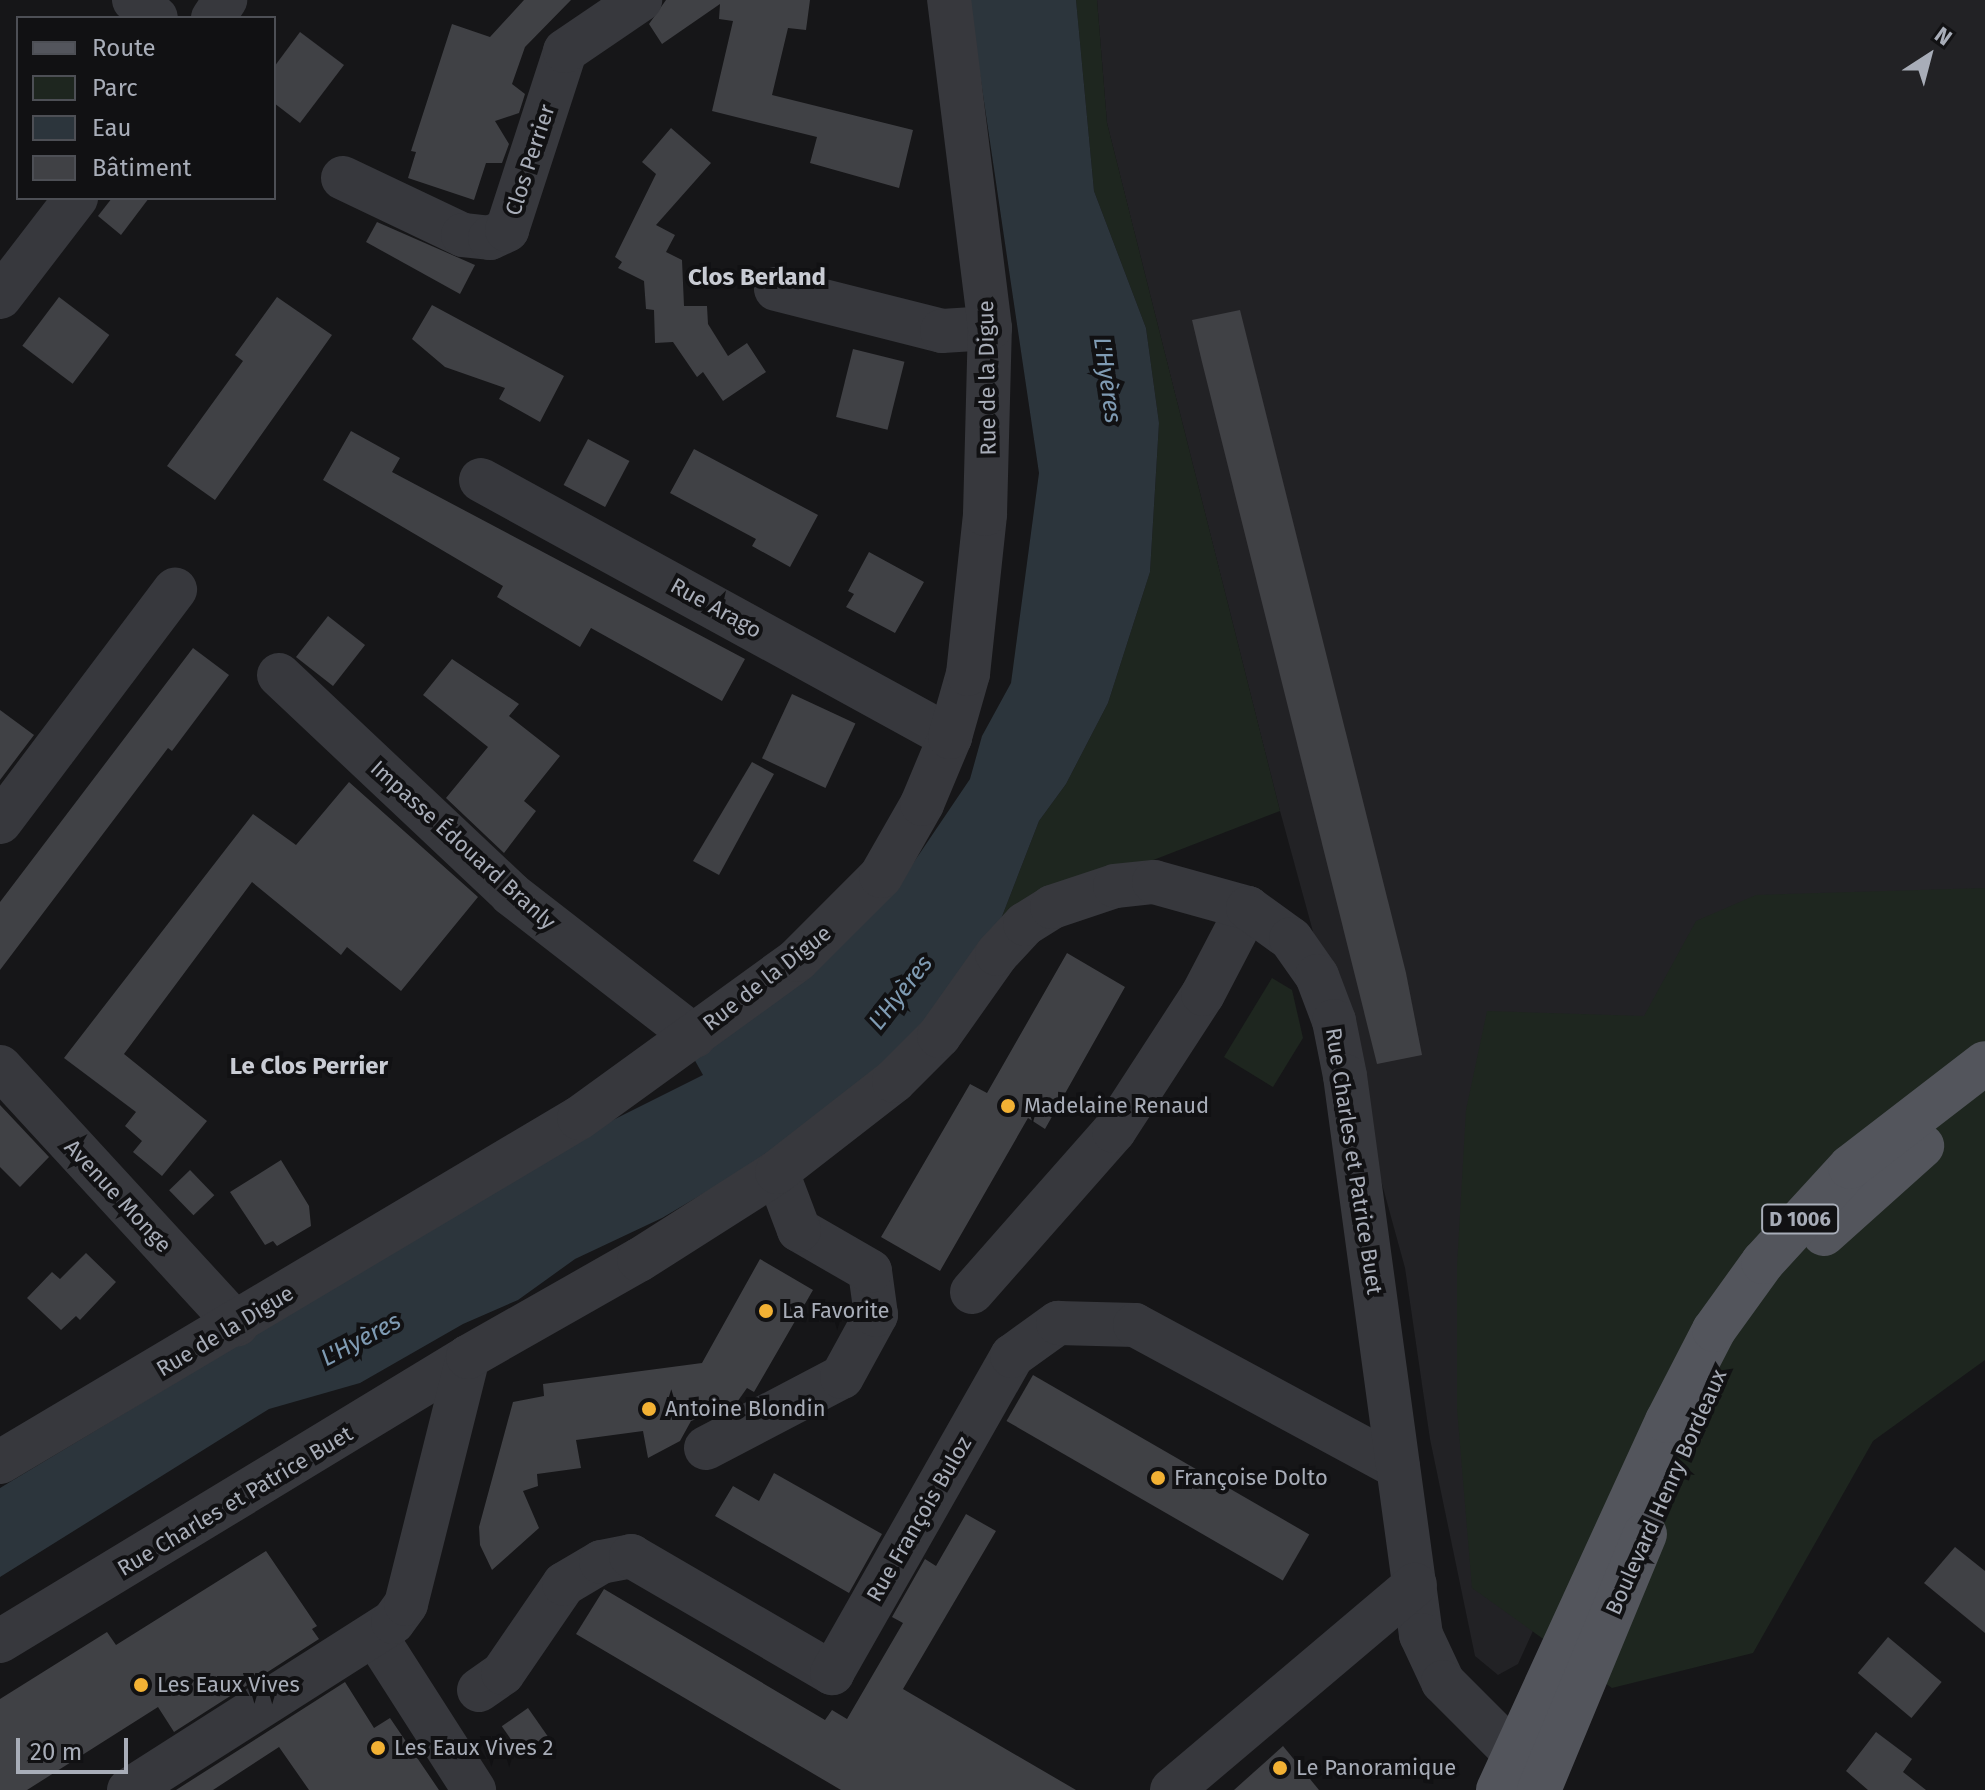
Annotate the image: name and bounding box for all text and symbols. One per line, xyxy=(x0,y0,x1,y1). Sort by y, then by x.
legend xyxy=(16,16,276,200)
north arrow xyxy=(1889,16,1969,96)
text: N xyxy=(1930,21,1957,51)
text: Route xyxy=(92,34,156,62)
text: Parc xyxy=(92,74,138,102)
street label: Clos Perrier xyxy=(500,101,560,219)
text: Eau xyxy=(92,114,132,142)
text: Bâtiment xyxy=(92,154,191,182)
district label: Clos Berland xyxy=(688,264,826,292)
street label: Rue de la Digue xyxy=(972,300,1002,456)
water label: L'Hyères xyxy=(1087,335,1127,425)
street label: Rue Arago xyxy=(666,572,766,644)
street label: Impasse Édouard Branly xyxy=(365,755,561,935)
street label: Rue de la Digue xyxy=(698,920,836,1036)
water label: L'Hyères xyxy=(863,950,939,1036)
street label: Rue Charles et Patrice Buet xyxy=(1320,1026,1388,1296)
district label: Le Clos Perrier xyxy=(230,1053,388,1081)
place label: Madelaine Renaud xyxy=(1024,1093,1209,1119)
marker: Madelaine Renaud xyxy=(999,1097,1017,1115)
street label: Avenue Monge xyxy=(59,1134,177,1258)
road number: D 1006 xyxy=(1760,1203,1840,1235)
street label: Rue de la Digue xyxy=(152,1280,298,1382)
place label: La Favorite xyxy=(782,1298,890,1324)
marker: La Favorite xyxy=(757,1302,775,1320)
water label: L'Hyères xyxy=(316,1307,406,1373)
street label: Boulevard Henry Bordeaux xyxy=(1600,1365,1732,1619)
place label: Antoine Blondin xyxy=(665,1396,826,1422)
marker: Antoine Blondin xyxy=(640,1400,658,1418)
street label: Rue Charles et Patrice Buet xyxy=(113,1420,357,1582)
street label: Rue François Buloz xyxy=(861,1432,977,1606)
place label: Françoise Dolto xyxy=(1174,1465,1328,1491)
marker: Françoise Dolto xyxy=(1149,1469,1167,1487)
place label: Les Eaux Vives xyxy=(157,1672,300,1698)
marker: Les Eaux Vives xyxy=(132,1676,150,1694)
scale bar xyxy=(20,1722,132,1772)
place label: Les Eaux Vives 2 xyxy=(394,1735,553,1761)
text: 20 m xyxy=(30,1738,82,1766)
marker: Les Eaux Vives 2 xyxy=(369,1739,387,1757)
place label: Le Panoramique xyxy=(1296,1755,1456,1781)
marker: Le Panoramique xyxy=(1271,1759,1289,1777)

